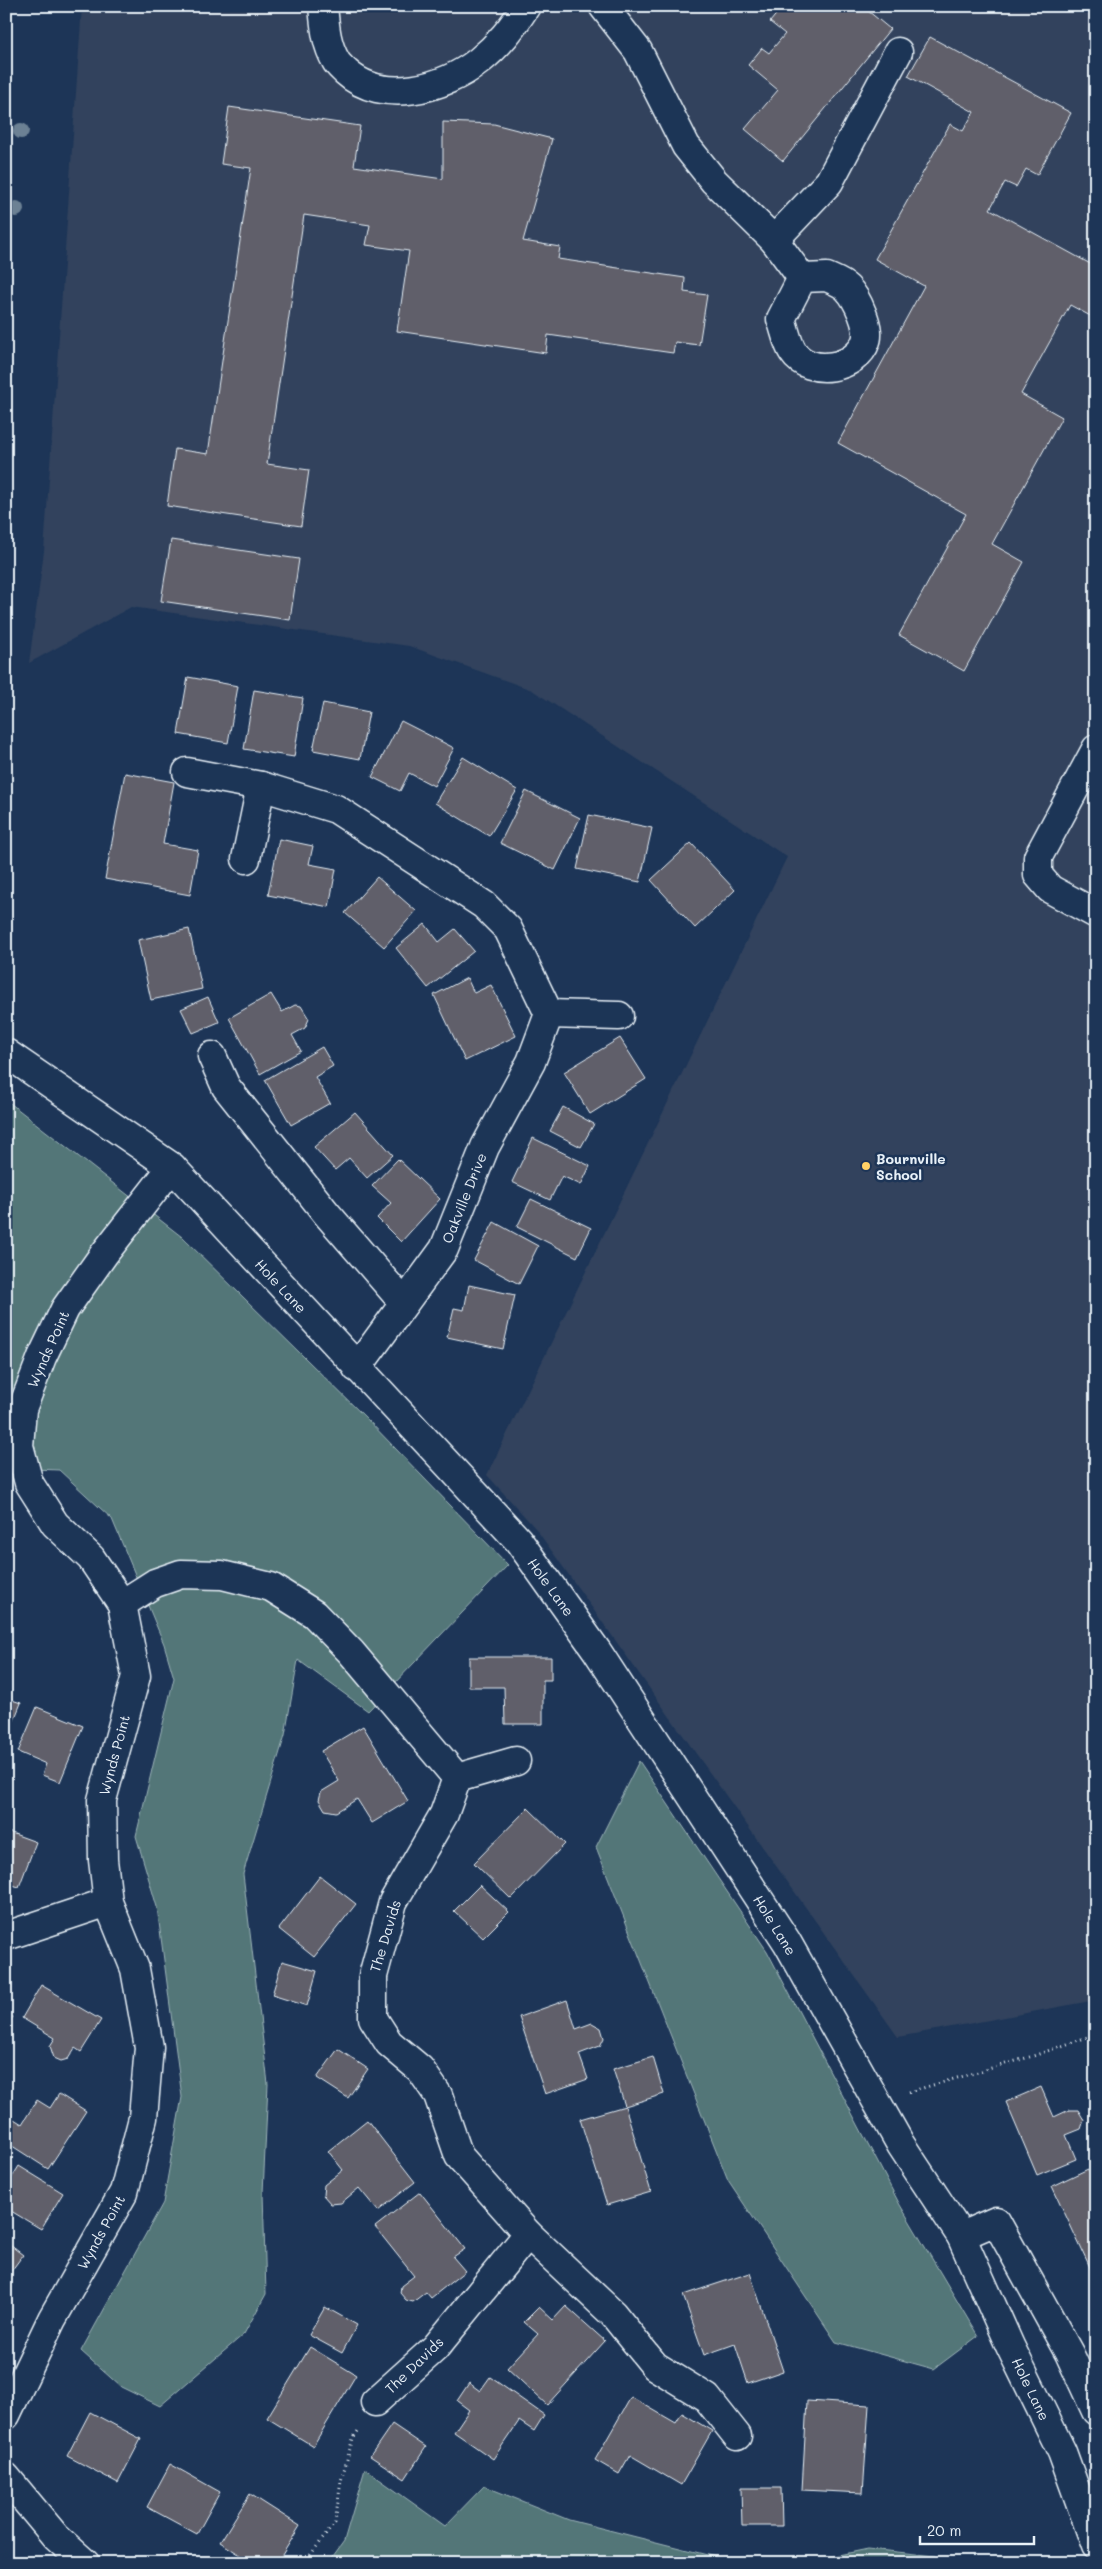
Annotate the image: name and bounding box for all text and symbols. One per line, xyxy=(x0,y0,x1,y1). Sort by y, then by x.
place label: Bournville School xyxy=(876,1149,946,1184)
street label: Oakville Drive xyxy=(437,1150,491,1246)
marker: Bournville School xyxy=(860,1160,872,1172)
street label: Hole Lane xyxy=(251,1255,311,1317)
street label: Wynds Point xyxy=(23,1307,73,1391)
street label: Hole Lane xyxy=(523,1554,579,1620)
street label: Wynds Point xyxy=(94,1713,134,1797)
street label: Hole Lane xyxy=(749,1891,801,1959)
street label: The Davids xyxy=(365,1898,405,1974)
street label: Wynds Point xyxy=(73,2191,129,2273)
street label: The Davids xyxy=(381,2332,447,2398)
street label: Hole Lane xyxy=(1008,2355,1054,2423)
scale bar xyxy=(920,2514,1033,2546)
text: 20 m xyxy=(927,2520,961,2540)

